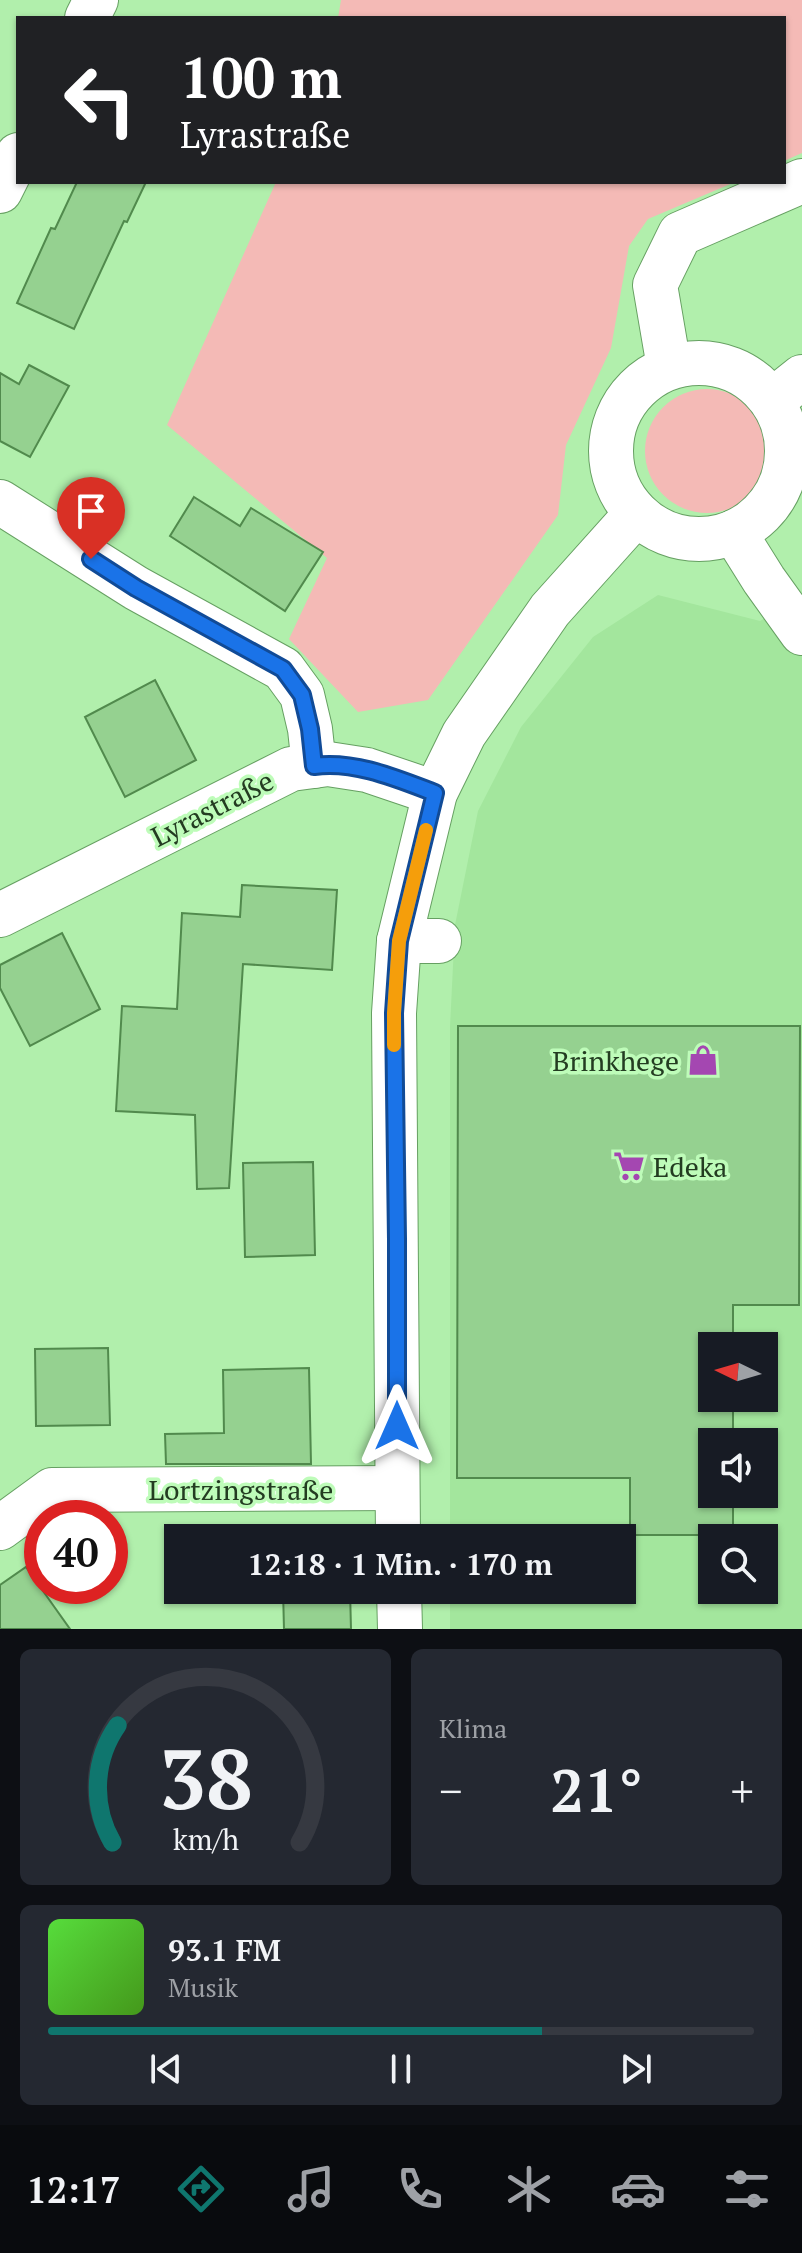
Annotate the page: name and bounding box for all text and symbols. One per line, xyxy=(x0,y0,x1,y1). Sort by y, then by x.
text: 100 m xyxy=(180,40,342,114)
icon: left xyxy=(48,48,152,152)
text: Lyrastraße xyxy=(180,111,350,158)
pin xyxy=(57,477,125,559)
icon: arrive xyxy=(69,489,113,533)
street label: Lyrastraße xyxy=(145,761,279,855)
place label: Brinkhege xyxy=(552,1042,679,1079)
shop icon: Brinkhege xyxy=(686,1043,720,1077)
place label: Edeka xyxy=(653,1148,728,1185)
supermarket icon: Edeka xyxy=(612,1149,646,1183)
north arrow xyxy=(698,1332,778,1412)
map controls xyxy=(698,1332,778,1604)
position arrow xyxy=(355,1384,439,1468)
button: sound xyxy=(698,1428,778,1508)
street label: Lortzingstraße xyxy=(149,1471,333,1508)
speed limit sign: 40 xyxy=(24,1500,128,1604)
button: search xyxy=(698,1524,778,1604)
text: 12:18 · 1 Min. · 170 m xyxy=(248,1544,552,1584)
text: Klima xyxy=(439,1711,507,1745)
text: 38 xyxy=(158,1723,253,1833)
text: 21° xyxy=(550,1750,643,1829)
text: − xyxy=(439,1761,462,1820)
text: + xyxy=(731,1761,754,1820)
text: km/h xyxy=(172,1820,239,1858)
text: 93.1 FM xyxy=(168,1930,281,1970)
text: Musik xyxy=(168,1970,238,2004)
icon: previous xyxy=(144,2047,188,2091)
icon: pause xyxy=(379,2047,423,2091)
icon: next xyxy=(614,2047,658,2091)
icon: directions xyxy=(173,2161,229,2217)
icon: music xyxy=(283,2161,339,2217)
icon: phone xyxy=(392,2161,448,2217)
icon: climate xyxy=(501,2161,557,2217)
icon: car xyxy=(610,2161,666,2217)
icon: filters xyxy=(719,2161,775,2217)
text: 12:17 xyxy=(27,2166,120,2213)

